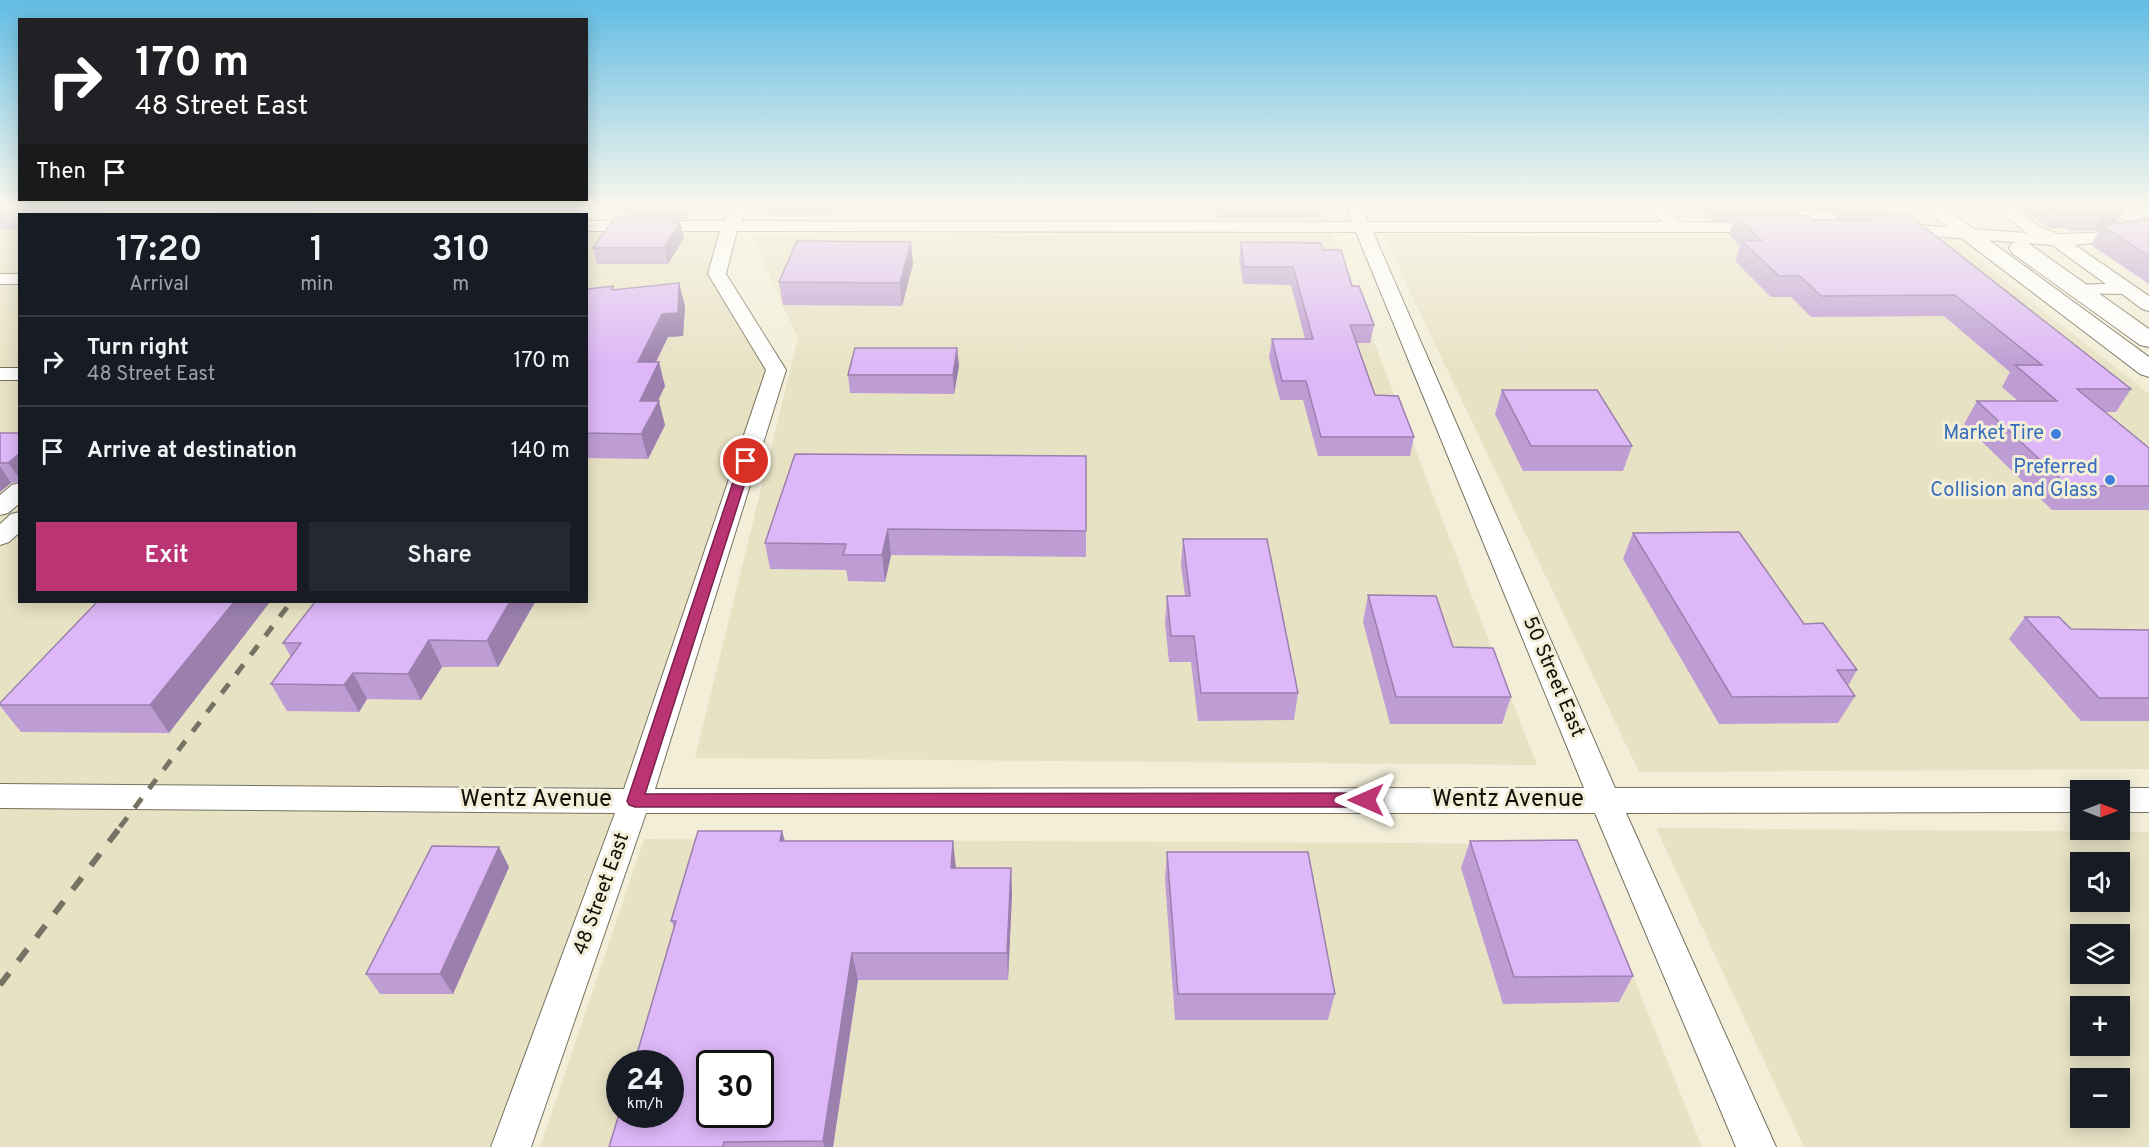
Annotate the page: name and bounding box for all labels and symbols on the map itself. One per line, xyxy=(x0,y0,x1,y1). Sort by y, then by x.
place label: Market Tire xyxy=(1943,421,2044,447)
marker: Market Tire xyxy=(2049,427,2063,441)
pin xyxy=(720,435,771,486)
place label: Preferred Collision and Glass xyxy=(1930,455,2098,504)
marker: Preferred Collision and Glass xyxy=(2103,473,2117,487)
street label: 50 Street East xyxy=(1516,613,1590,741)
position arrow xyxy=(1334,768,1398,832)
north arrow xyxy=(2070,780,2130,840)
street label: Wentz Avenue xyxy=(460,785,612,815)
street label: Wentz Avenue xyxy=(1432,785,1584,815)
street label: 48 Street East xyxy=(568,829,636,959)
speed limit sign: 30 xyxy=(696,1050,774,1128)

